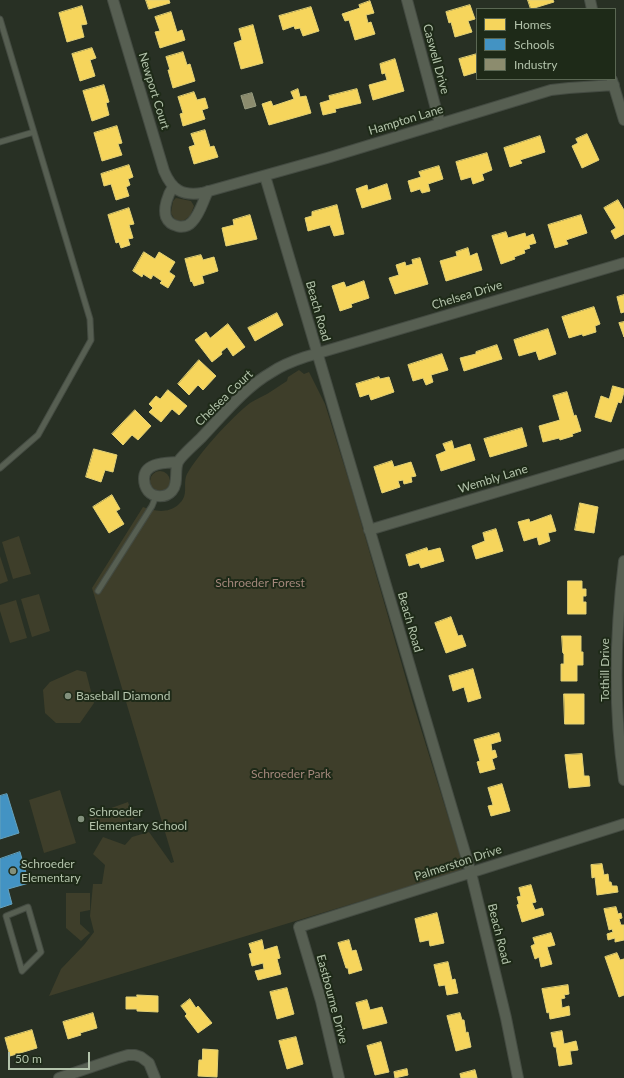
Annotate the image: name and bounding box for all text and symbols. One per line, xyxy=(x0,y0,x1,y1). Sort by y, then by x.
legend xyxy=(476,8,616,80)
text: Homes xyxy=(514,17,551,32)
street label: Caswell Drive xyxy=(420,22,452,96)
text: Schools xyxy=(514,37,555,52)
street label: Newport Court xyxy=(135,51,173,131)
text: Industry xyxy=(514,57,557,72)
street label: Hampton Lane xyxy=(367,102,445,138)
street label: Chelsea Drive xyxy=(430,277,504,313)
street label: Beach Road xyxy=(303,279,333,343)
street label: Chelsea Court xyxy=(192,367,256,429)
street label: Wembly Lane xyxy=(457,462,529,496)
park label: Schroeder Forest xyxy=(215,576,305,590)
street label: Beach Road xyxy=(395,590,425,654)
street label: Tothill Drive xyxy=(598,638,612,702)
place label: Baseball Diamond xyxy=(76,689,171,703)
marker: Baseball Diamond xyxy=(63,691,73,701)
park label: Schroeder Park xyxy=(251,767,331,781)
place label: Schroeder Elementary School xyxy=(89,805,187,833)
marker: Schroeder Elementary School xyxy=(76,814,86,824)
street label: Palmerston Drive xyxy=(413,842,503,884)
place label: Schroeder Elementary xyxy=(21,857,81,885)
marker: Schroeder Elementary xyxy=(8,866,18,876)
street label: Beach Road xyxy=(485,902,513,966)
street label: Eastbourne Drive xyxy=(313,953,351,1045)
scale bar xyxy=(10,1044,92,1070)
text: 50 m xyxy=(15,1051,42,1066)

